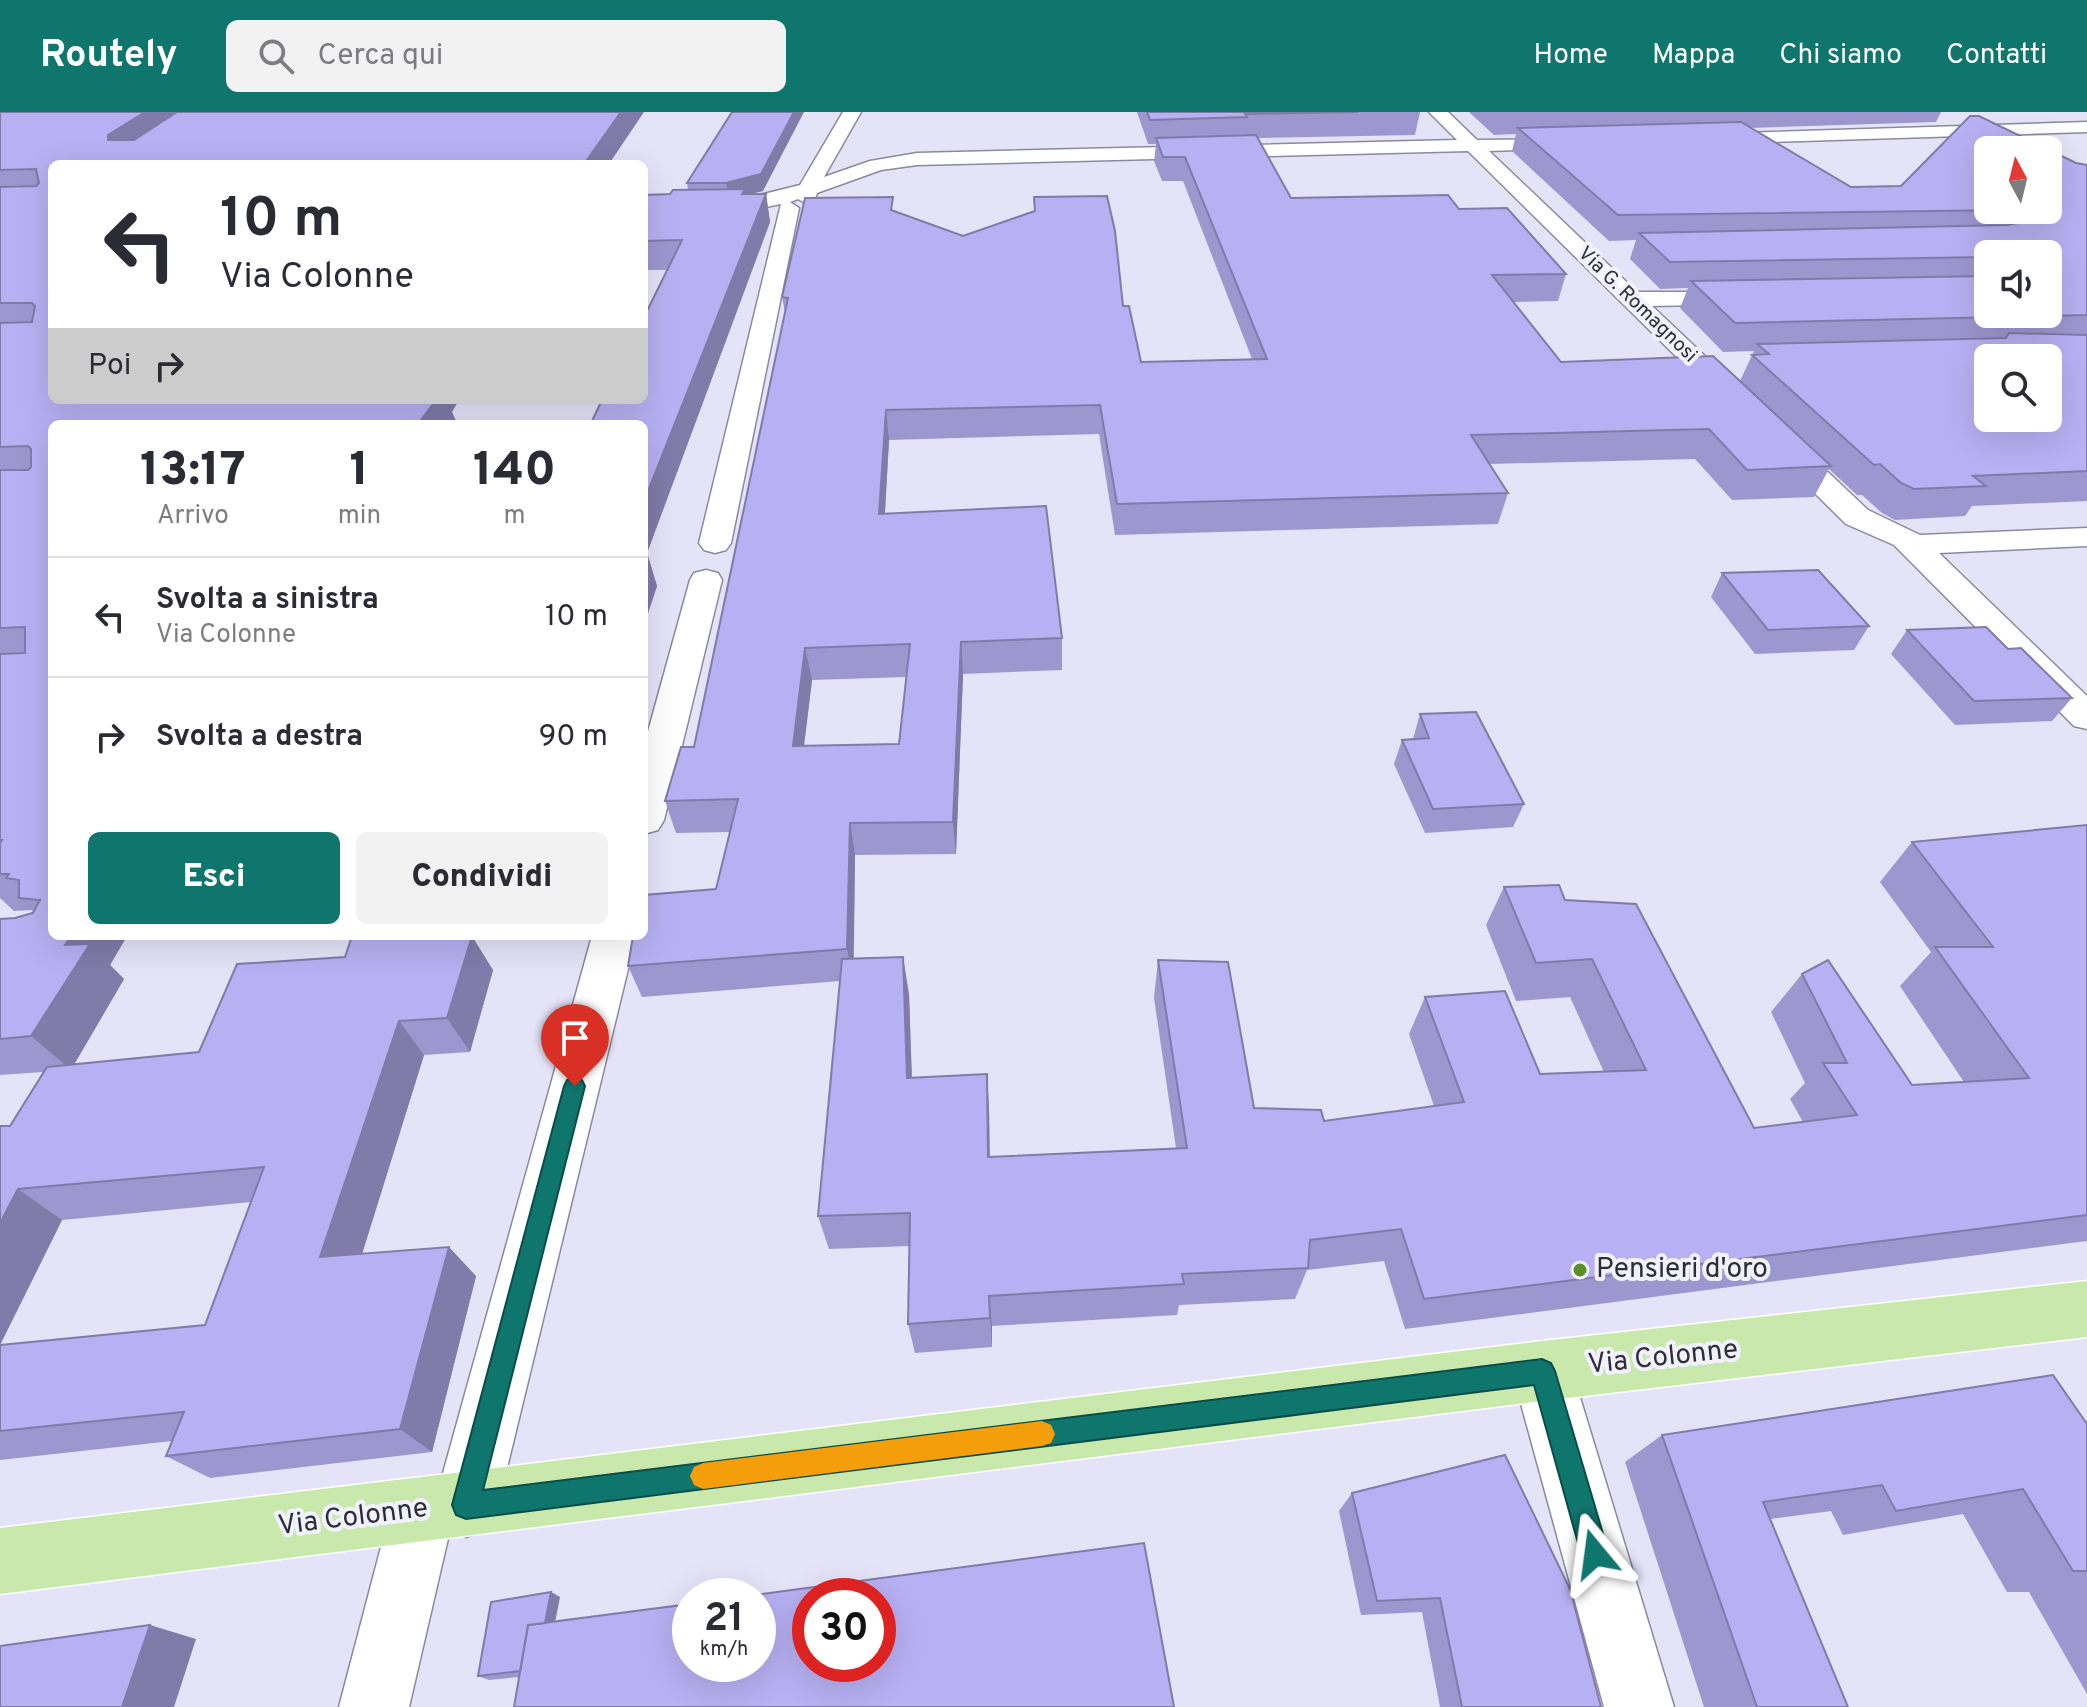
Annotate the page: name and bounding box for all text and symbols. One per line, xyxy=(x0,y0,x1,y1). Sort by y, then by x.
search box xyxy=(226,20,786,92)
text: Routely xyxy=(40,32,178,81)
icon: search xyxy=(254,34,298,78)
text: Cerca qui xyxy=(318,38,443,75)
text: Home xyxy=(1534,38,1608,74)
text: Mappa xyxy=(1652,38,1735,74)
text: Chi siamo xyxy=(1779,38,1902,74)
text: Contatti xyxy=(1946,38,2047,74)
north arrow xyxy=(1974,136,2062,224)
map controls xyxy=(1974,136,2062,432)
text: 10 m xyxy=(220,186,342,256)
icon: left xyxy=(88,192,192,296)
button: sound xyxy=(1974,240,2062,328)
street label: Via G. Romagnosi xyxy=(1572,241,1702,369)
text: Via Colonne xyxy=(220,255,414,301)
icon: right xyxy=(147,344,191,388)
button: search xyxy=(1974,344,2062,432)
text: Poi xyxy=(88,348,131,385)
text: 13:17 xyxy=(140,442,246,502)
text: 1 xyxy=(350,442,369,502)
text: 140 xyxy=(473,442,556,502)
text: Arrivo xyxy=(157,500,229,533)
text: min xyxy=(338,500,381,533)
text: m xyxy=(503,500,526,533)
text: Svolta a sinistra xyxy=(156,582,379,619)
icon: left xyxy=(88,595,132,639)
text: 10 m xyxy=(545,599,608,636)
text: Via Colonne xyxy=(156,619,296,652)
icon: right xyxy=(88,715,132,759)
text: Svolta a destra xyxy=(156,719,363,756)
text: 90 m xyxy=(539,719,608,756)
button: Esci xyxy=(88,832,340,924)
button: Condividi xyxy=(356,832,608,924)
pin xyxy=(541,1004,609,1086)
icon: arrive xyxy=(553,1016,597,1060)
place label: Pensieri d'oro xyxy=(1596,1252,1768,1288)
marker: Pensieri d'oro xyxy=(1571,1261,1589,1279)
street label: Via Colonne xyxy=(1586,1332,1740,1384)
street label: Via Colonne xyxy=(276,1491,430,1545)
position arrow xyxy=(1553,1512,1637,1596)
speed limit sign: 30 xyxy=(792,1578,896,1682)
text: 21 xyxy=(704,1595,744,1645)
text: km/h xyxy=(700,1637,748,1663)

